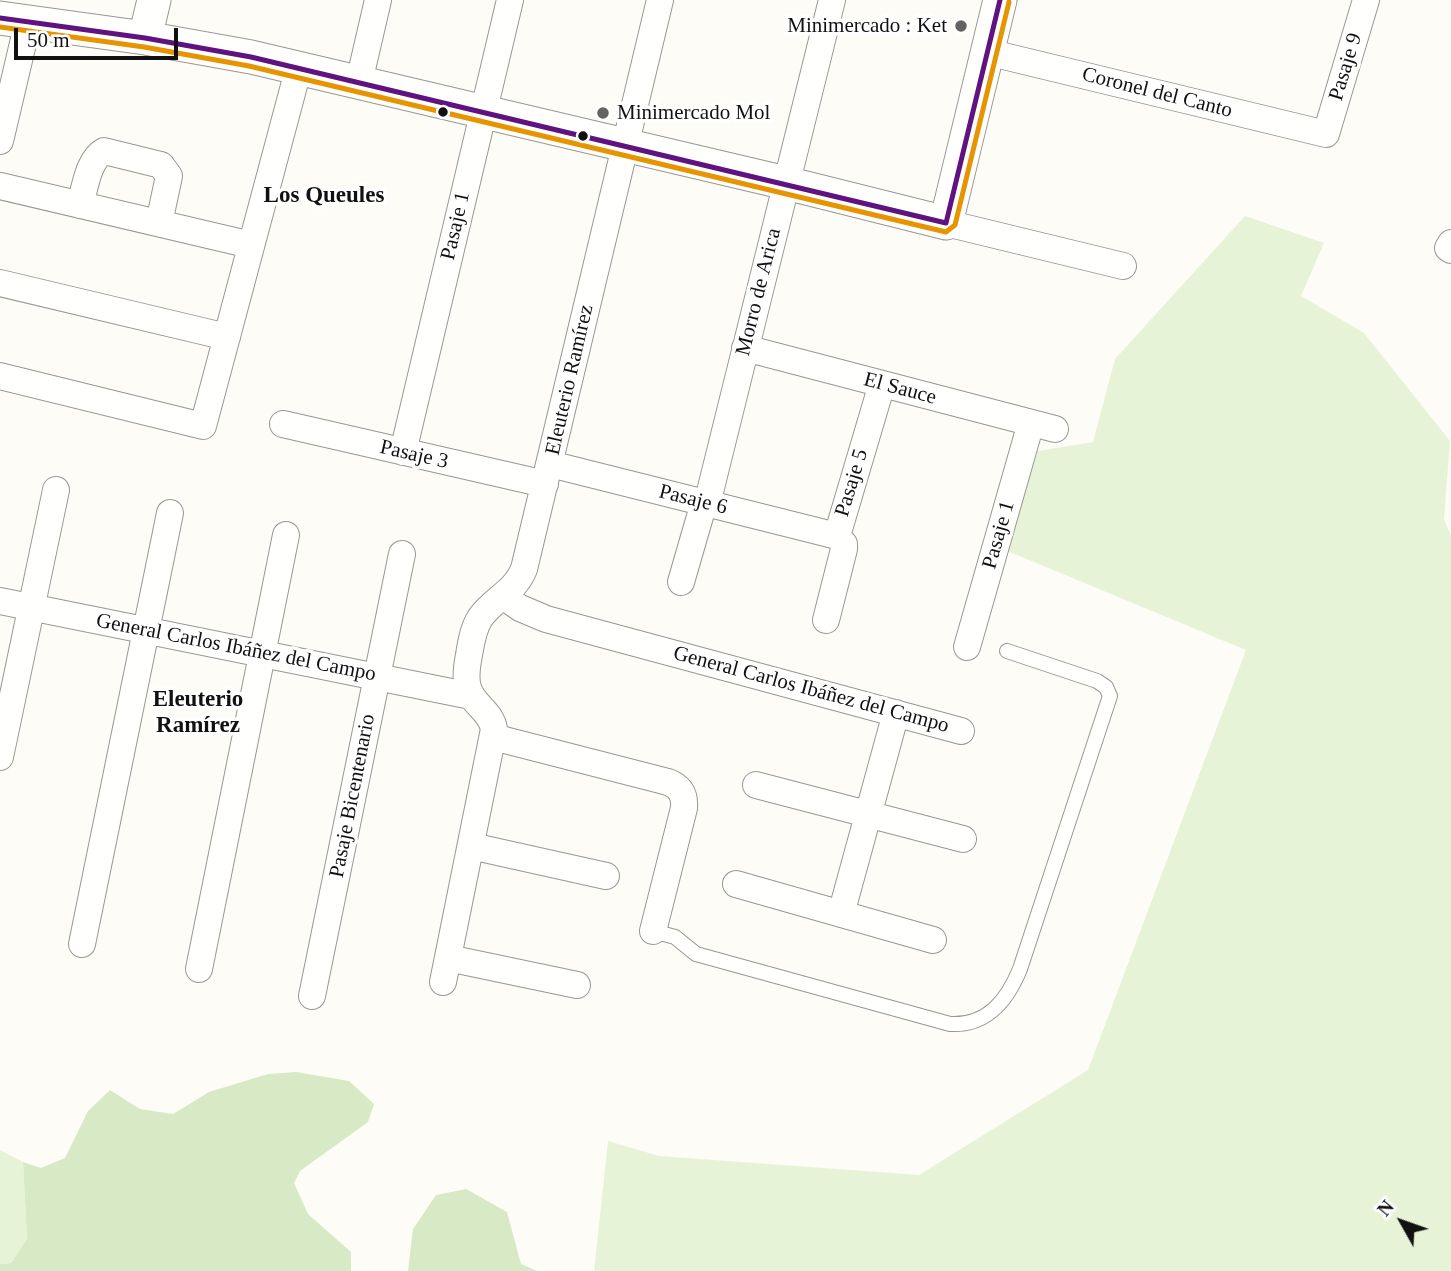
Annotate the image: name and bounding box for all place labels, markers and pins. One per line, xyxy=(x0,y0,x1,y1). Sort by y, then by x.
place label: Minimercado : Ket xyxy=(787,13,947,39)
marker: Minimercado : Ket xyxy=(953,18,969,34)
place label: Minimercado Mol xyxy=(617,100,770,126)
unlabelled marker xyxy=(436,105,450,119)
marker: Minimercado Mol xyxy=(595,105,611,121)
unlabelled marker xyxy=(576,129,590,143)

